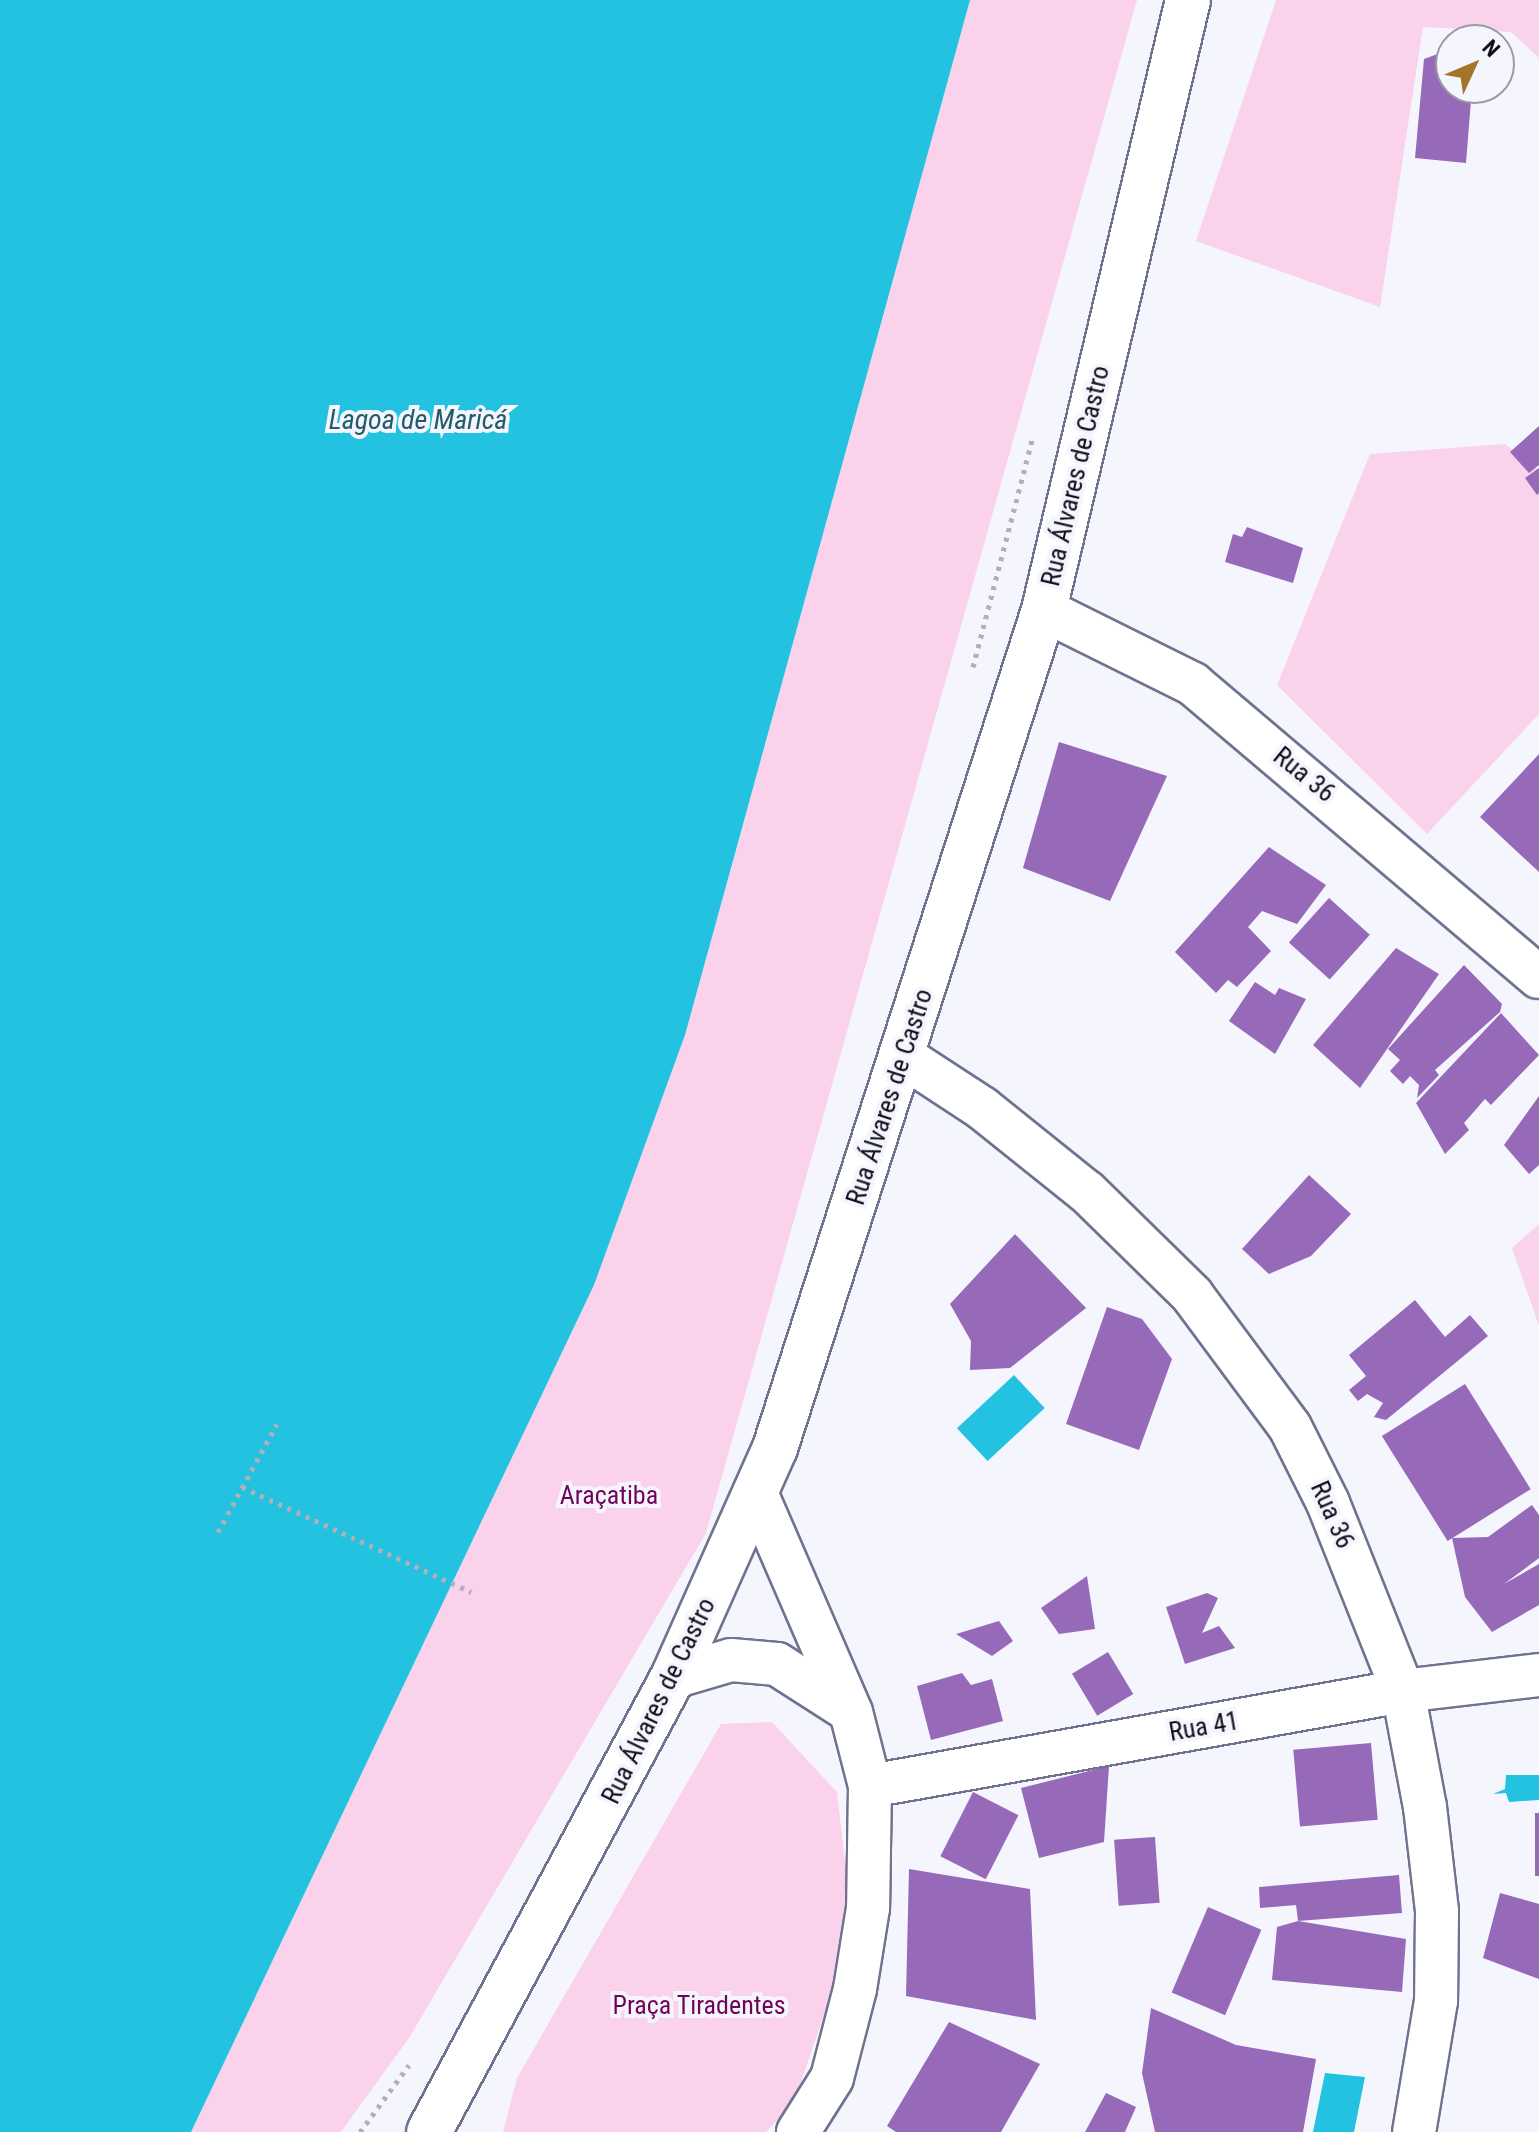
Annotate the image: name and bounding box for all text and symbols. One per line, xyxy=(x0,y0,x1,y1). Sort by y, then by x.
north arrow xyxy=(1435,24,1515,104)
text: N xyxy=(1478,35,1505,62)
street label: Rua Álvares de Castro xyxy=(1035,363,1117,589)
water label: Lagoa de Maricá xyxy=(329,403,507,437)
street label: Rua 36 xyxy=(1267,741,1341,809)
street label: Rua Álvares de Castro xyxy=(840,985,940,1209)
street label: Rua 36 xyxy=(1303,1476,1361,1554)
park label: Araçatiba xyxy=(560,1480,658,1512)
street label: Rua Álvares de Castro xyxy=(596,1593,722,1809)
street label: Rua 41 xyxy=(1167,1706,1241,1748)
park label: Praça Tiradentes xyxy=(612,1990,786,2022)

